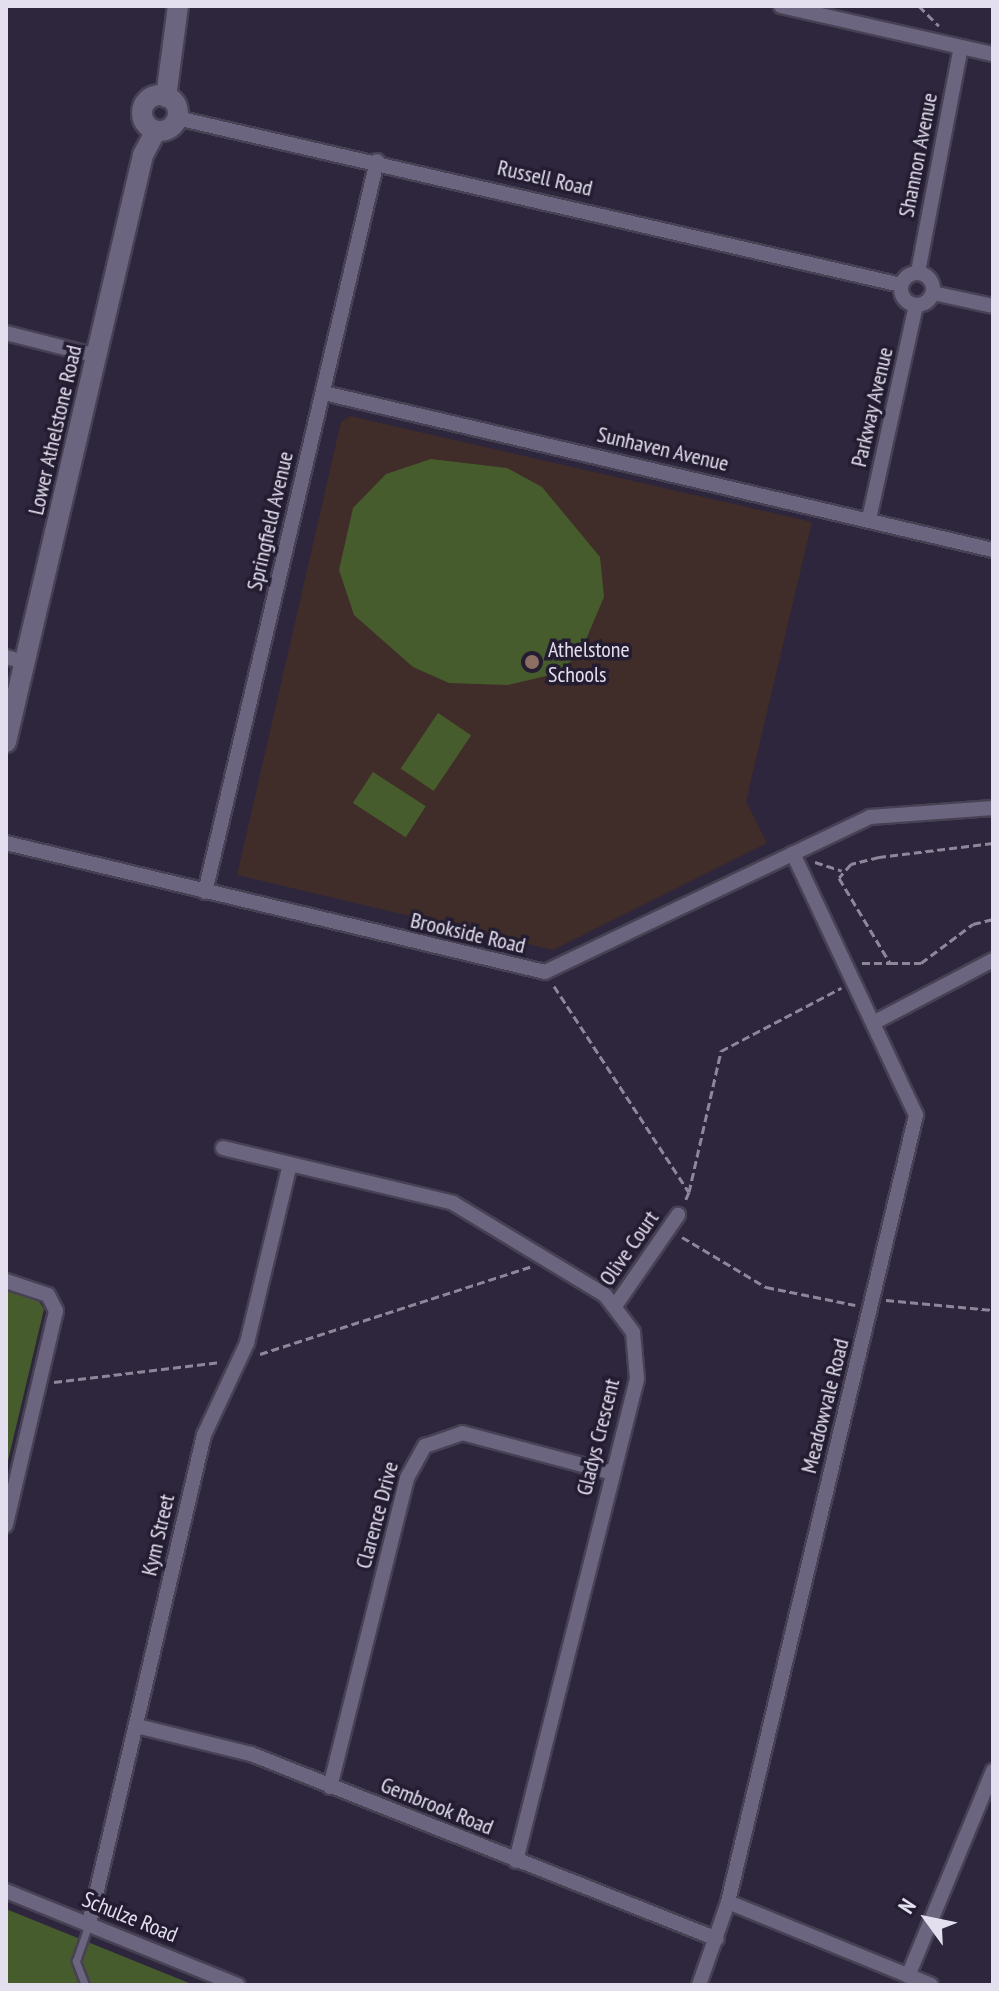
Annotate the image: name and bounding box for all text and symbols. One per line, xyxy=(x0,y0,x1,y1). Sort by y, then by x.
street label: Shannon Avenue xyxy=(893,90,943,220)
street label: Russell Road xyxy=(495,154,595,202)
street label: Lower Athelstone Road xyxy=(23,342,87,518)
street label: Parkway Avenue xyxy=(845,344,899,470)
street label: Sunhaven Avenue xyxy=(594,421,732,477)
street label: Springfield Avenue xyxy=(241,449,299,593)
place label: Athelstone Schools xyxy=(548,636,630,688)
marker: Athelstone Schools xyxy=(523,653,541,671)
street label: Brookside Road xyxy=(408,907,528,959)
street label: Olive Court xyxy=(594,1205,664,1291)
street label: Meadowvale Road xyxy=(796,1336,854,1476)
street label: Gladys Crescent xyxy=(571,1376,625,1498)
street label: Clarence Drive xyxy=(350,1458,404,1572)
street label: Kym Street xyxy=(136,1492,180,1578)
street label: Gembrook Road xyxy=(377,1771,497,1841)
north arrow xyxy=(887,1879,967,1959)
street label: Schulze Road xyxy=(78,1886,182,1948)
text: N xyxy=(892,1893,922,1919)

